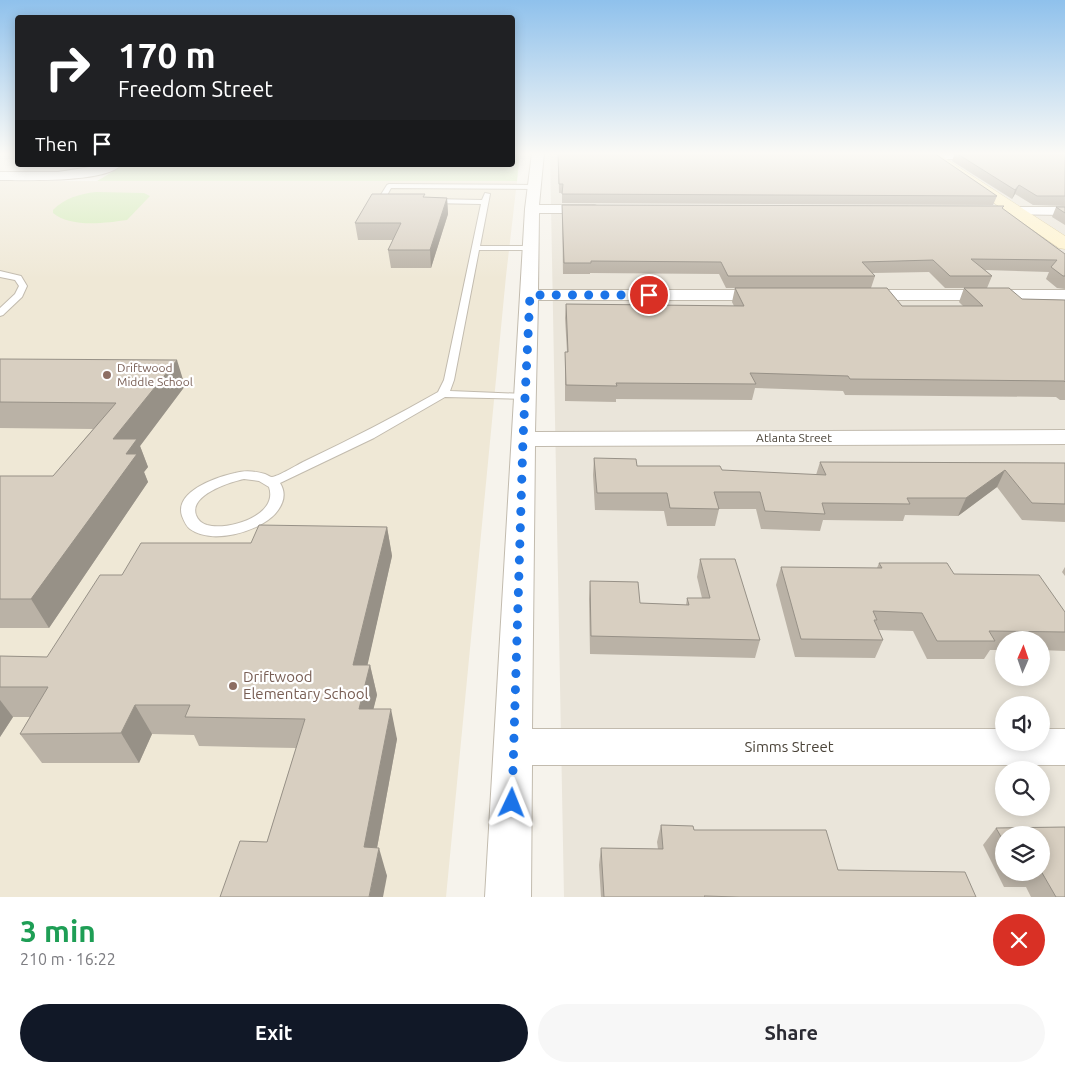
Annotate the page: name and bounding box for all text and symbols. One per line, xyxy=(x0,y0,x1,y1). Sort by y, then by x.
icon: right xyxy=(35,35,100,100)
text: 170 m xyxy=(118,35,216,75)
text: Freedom Street xyxy=(118,76,273,101)
icon: arrive xyxy=(88,130,116,158)
text: Then xyxy=(35,133,78,155)
pin xyxy=(628,274,670,316)
icon: arrive xyxy=(635,281,663,309)
place label: Driftwood Middle School xyxy=(117,361,193,388)
marker: Driftwood Middle School xyxy=(101,369,113,381)
street label: Atlanta Street xyxy=(756,431,832,444)
north arrow xyxy=(995,631,1050,686)
map controls xyxy=(995,631,1050,881)
place label: Driftwood Elementary School xyxy=(243,668,369,702)
marker: Driftwood Elementary School xyxy=(227,680,239,692)
button: sound xyxy=(995,696,1050,751)
street label: Simms Street xyxy=(744,738,834,755)
button: search xyxy=(995,761,1050,816)
position arrow xyxy=(485,776,537,828)
button: layers xyxy=(995,826,1050,881)
text: 3 min xyxy=(20,914,96,948)
button: close xyxy=(993,914,1045,966)
text: 210 m · 16:22 xyxy=(20,950,116,968)
button: Exit xyxy=(20,1004,528,1062)
button: Share xyxy=(538,1004,1045,1062)

